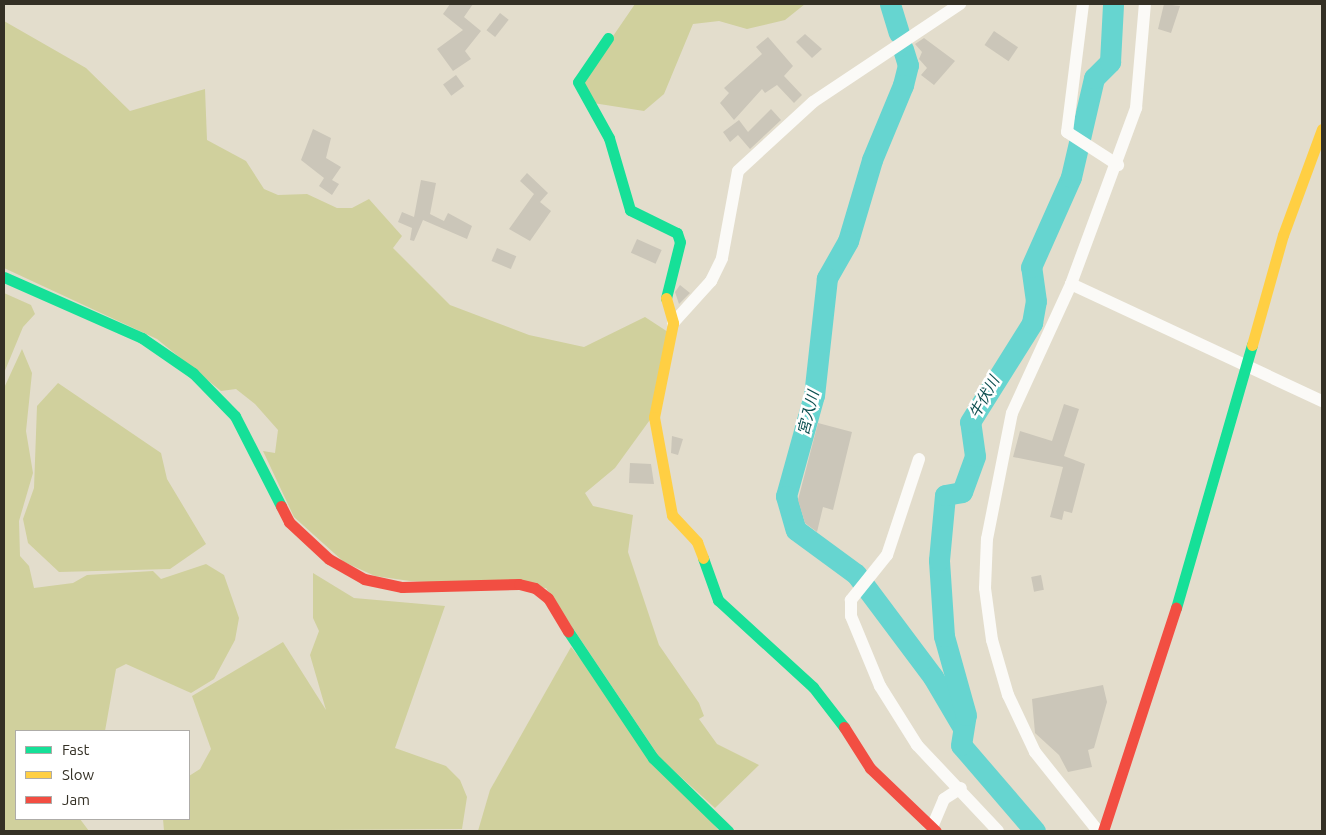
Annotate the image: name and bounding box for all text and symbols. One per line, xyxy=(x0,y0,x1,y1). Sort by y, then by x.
water label: 牛伏川 xyxy=(965,373,1003,421)
water label: 宮入川 xyxy=(794,389,822,437)
legend xyxy=(15,730,190,820)
text: Fast xyxy=(62,741,89,758)
text: Slow xyxy=(62,766,94,783)
text: Jam xyxy=(62,791,90,808)

